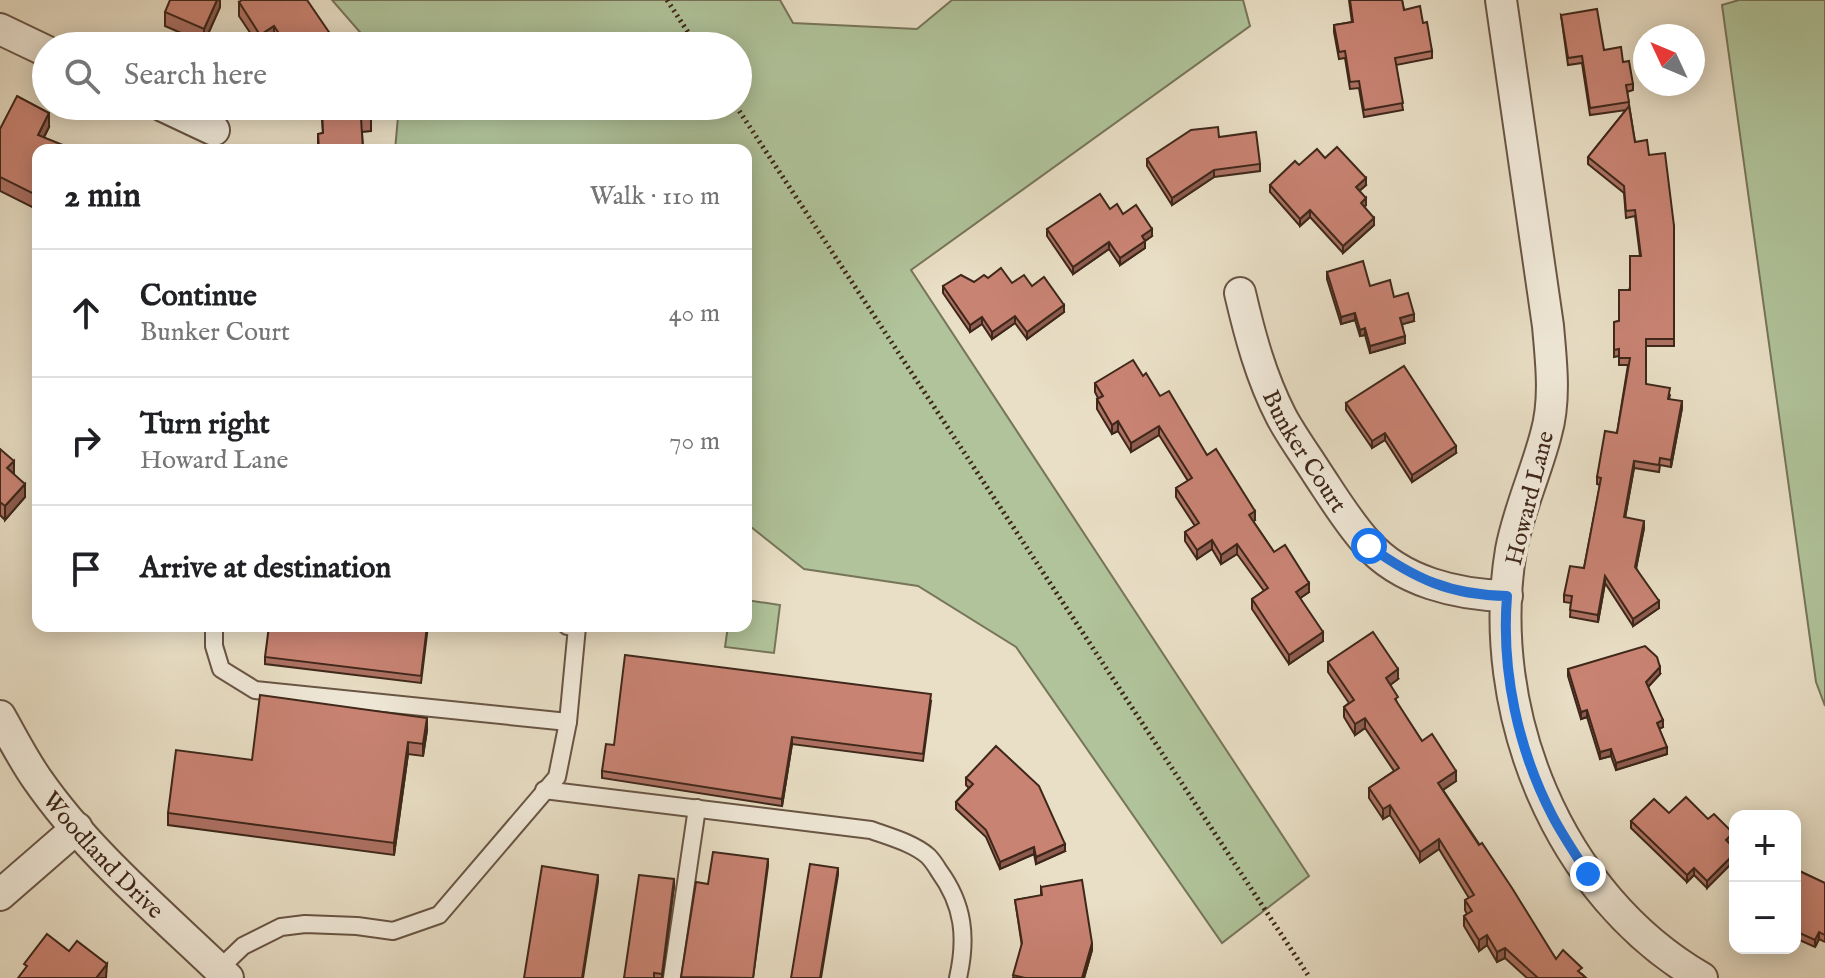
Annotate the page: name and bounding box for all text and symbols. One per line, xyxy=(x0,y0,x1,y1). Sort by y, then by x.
north arrow xyxy=(1633,24,1705,96)
search box xyxy=(32,32,752,120)
icon: search xyxy=(60,54,104,98)
text: Search here xyxy=(124,57,267,95)
text: 2 min xyxy=(64,175,141,218)
text: Walk · 110 m xyxy=(590,180,720,213)
text: Continue xyxy=(140,278,257,316)
icon: ahead xyxy=(64,291,108,335)
text: 40 m xyxy=(669,297,720,330)
text: Bunker Court xyxy=(140,316,290,349)
street label: Bunker Court xyxy=(1254,386,1353,519)
text: Turn right xyxy=(140,406,270,444)
icon: right xyxy=(64,419,108,463)
text: 70 m xyxy=(669,425,720,458)
street label: Howard Lane xyxy=(1499,428,1562,569)
text: Howard Lane xyxy=(140,444,289,477)
route start xyxy=(1351,528,1387,564)
icon: arrive xyxy=(64,547,108,591)
text: Arrive at destination xyxy=(140,550,391,588)
street label: Woodland Drive xyxy=(35,786,170,926)
map controls xyxy=(1729,810,1801,954)
button: + xyxy=(1729,810,1801,882)
route end xyxy=(1570,856,1606,892)
button: − xyxy=(1729,882,1801,954)

